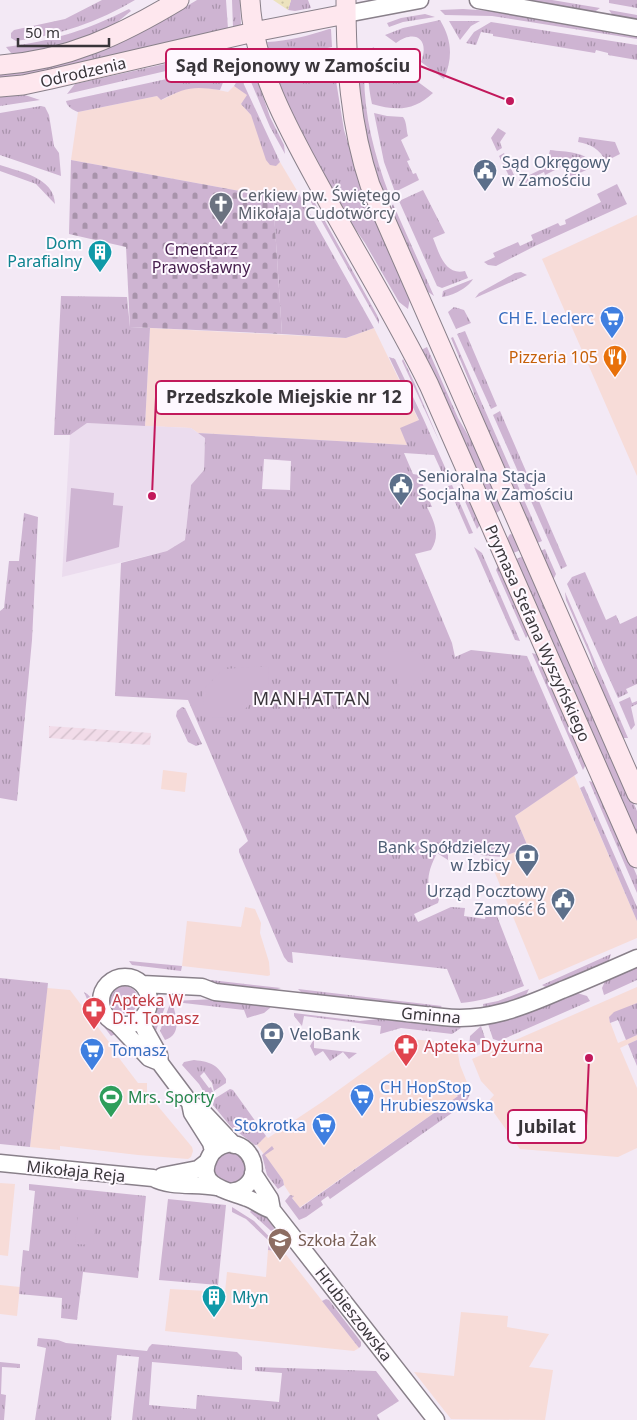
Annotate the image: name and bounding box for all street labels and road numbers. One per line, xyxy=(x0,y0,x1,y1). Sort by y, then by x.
street label: Odrodzenia xyxy=(38,51,128,93)
street label: Prymasa Stefana Wyszyńskiego xyxy=(480,521,596,745)
street label: Gminna xyxy=(400,1001,462,1029)
street label: Mikołaja Reja xyxy=(25,1155,127,1187)
street label: Hrubieszowska xyxy=(310,1262,398,1366)

